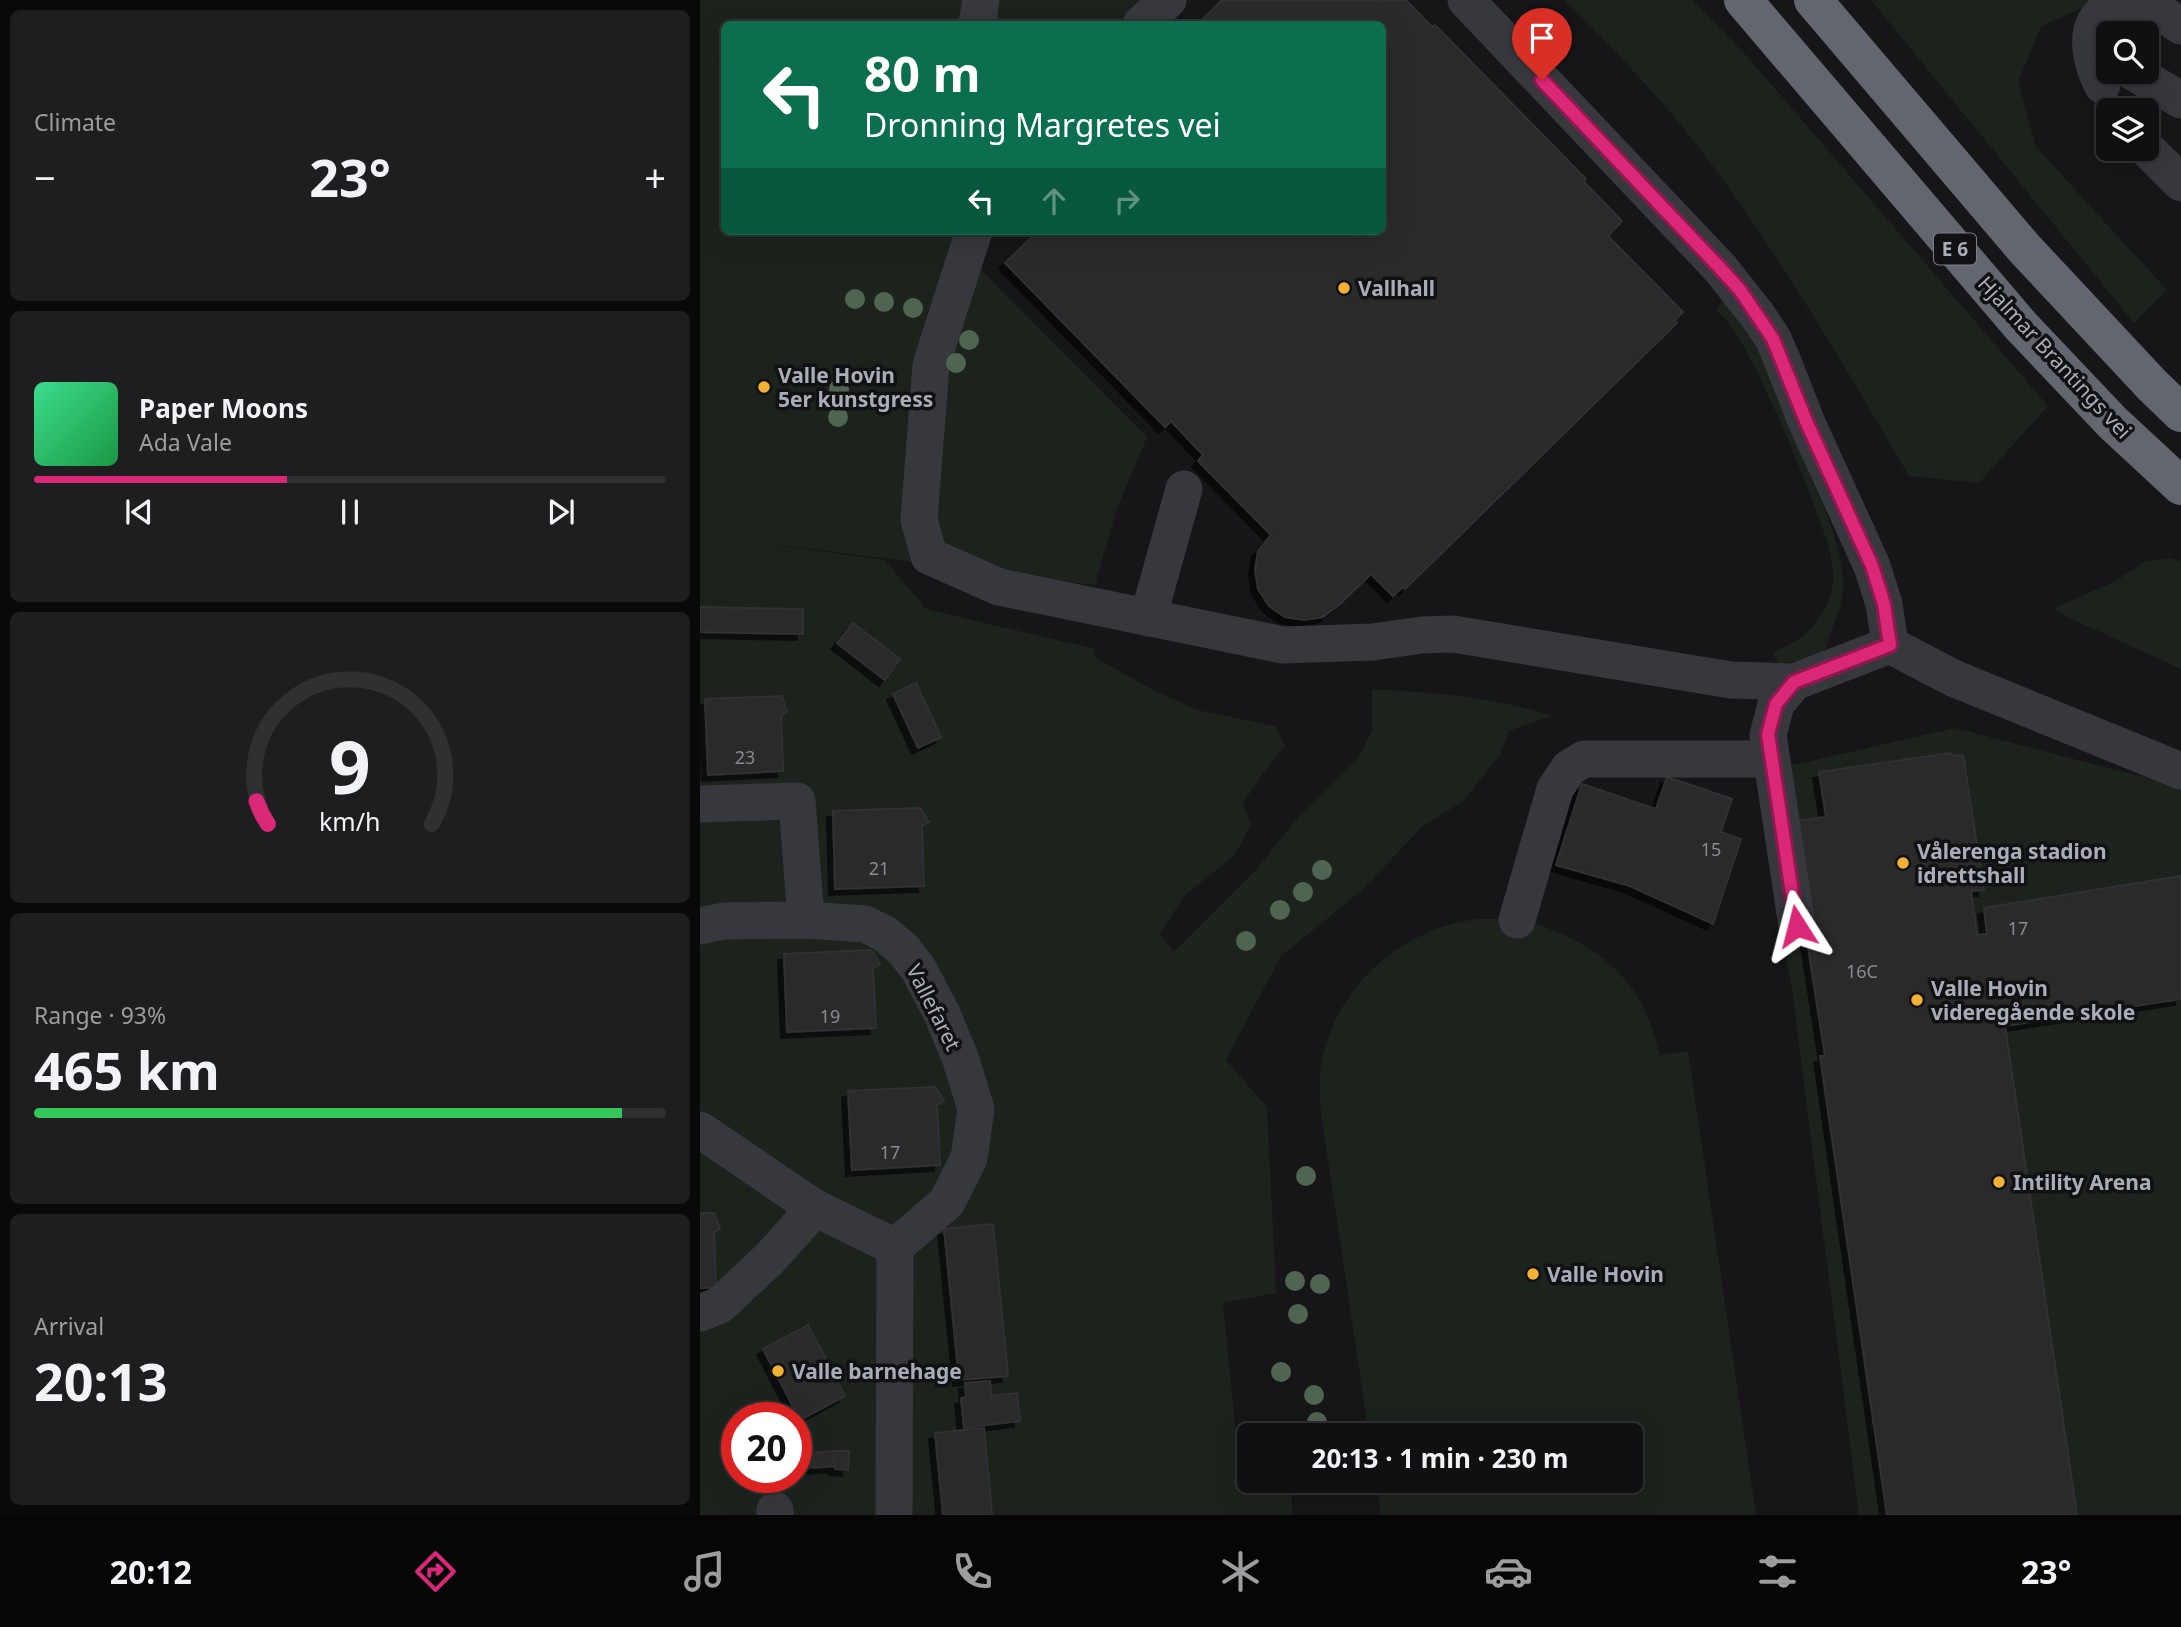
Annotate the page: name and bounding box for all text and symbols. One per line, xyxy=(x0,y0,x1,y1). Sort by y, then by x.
pin xyxy=(1512,8,1572,80)
icon: arrive xyxy=(1523,19,1561,57)
map controls xyxy=(2096,21,2159,161)
button: search xyxy=(2096,21,2159,84)
text: 80 m xyxy=(864,40,981,106)
icon: left xyxy=(749,49,840,140)
button: layers xyxy=(2096,98,2159,161)
text: Dronning Margretes vei xyxy=(864,103,1221,146)
text: Climate xyxy=(34,106,116,138)
text: 23° xyxy=(309,141,391,212)
text: − xyxy=(34,151,56,203)
text: + xyxy=(644,151,666,203)
icon: left xyxy=(962,182,1000,220)
icon: ahead xyxy=(1035,182,1073,220)
icon: right xyxy=(1108,182,1146,220)
road number: E 6 xyxy=(1934,233,1976,264)
street label: Hjalmar Brantings vei xyxy=(1972,270,2138,444)
place label: Vallhall xyxy=(1358,274,1435,302)
marker: Vallhall xyxy=(1336,280,1352,296)
place label: Valle Hovin 5er kunstgress xyxy=(778,361,933,413)
marker: Valle Hovin 5er kunstgress xyxy=(756,379,772,395)
text: Paper Moons xyxy=(139,390,308,426)
text: Ada Vale xyxy=(139,426,232,458)
icon: previous xyxy=(120,493,158,531)
icon: pause xyxy=(331,493,369,531)
icon: next xyxy=(542,493,580,531)
text: 9 xyxy=(329,716,371,815)
house number: 23 xyxy=(735,745,755,769)
text: km/h xyxy=(319,803,381,837)
house number: 15 xyxy=(1701,837,1721,861)
place label: Vålerenga stadion idrettshall xyxy=(1917,837,2107,889)
marker: Vålerenga stadion idrettshall xyxy=(1895,855,1911,871)
house number: 21 xyxy=(869,856,889,880)
position arrow xyxy=(1760,889,1834,963)
house number: 17 xyxy=(2008,916,2028,940)
street label: Vallefaret xyxy=(900,959,968,1055)
house number: 16C xyxy=(1846,959,1878,983)
place label: Valle Hovin videregående skole xyxy=(1931,974,2135,1026)
marker: Valle Hovin videregående skole xyxy=(1909,992,1925,1008)
text: Range · 93% xyxy=(34,999,166,1031)
house number: 19 xyxy=(820,1004,840,1028)
text: 465 km xyxy=(34,1034,220,1105)
house number: 17 xyxy=(880,1140,900,1164)
place label: Intility Arena xyxy=(2013,1168,2152,1196)
marker: Intility Arena xyxy=(1991,1174,2007,1190)
place label: Valle Hovin xyxy=(1547,1260,1664,1288)
marker: Valle Hovin xyxy=(1525,1266,1541,1282)
text: Arrival xyxy=(34,1310,104,1342)
text: 20:13 xyxy=(34,1345,168,1416)
place label: Valle barnehage xyxy=(792,1357,962,1385)
marker: Valle barnehage xyxy=(770,1363,786,1379)
speed limit sign: 20 xyxy=(721,1402,812,1493)
text: 20:13 · 1 min · 230 m xyxy=(1312,1440,1568,1476)
icon: directions xyxy=(411,1547,460,1596)
icon: music xyxy=(680,1547,729,1596)
icon: phone xyxy=(948,1547,997,1596)
icon: climate xyxy=(1216,1547,1265,1596)
icon: car xyxy=(1484,1547,1533,1596)
icon: filters xyxy=(1753,1547,1802,1596)
text: 20:12 xyxy=(110,1550,192,1593)
text: 23° xyxy=(2021,1550,2071,1593)

